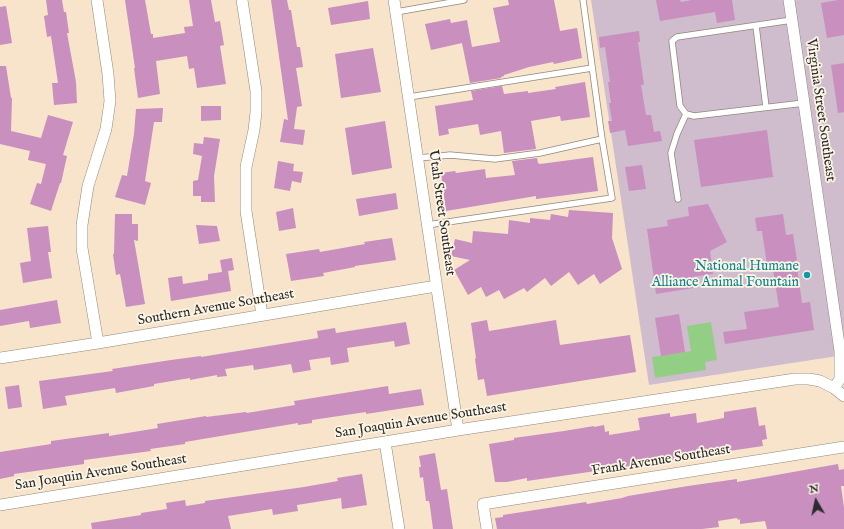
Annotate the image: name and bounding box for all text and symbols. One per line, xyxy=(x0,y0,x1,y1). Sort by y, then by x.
street label: Virginia Street Southeast xyxy=(802,38,838,182)
street label: Utah Street Southeast xyxy=(424,149,458,277)
place label: National Humane Alliance Animal Fountain xyxy=(652,259,799,292)
marker: National Humane Alliance Animal Fountain xyxy=(802,270,812,280)
street label: Southern Avenue Southeast xyxy=(137,286,295,330)
street label: San Joaquin Avenue Southeast xyxy=(334,399,508,443)
street label: Frank Avenue Southeast xyxy=(591,442,731,480)
street label: San Joaquin Avenue Southeast xyxy=(14,451,188,495)
north arrow xyxy=(796,481,836,521)
text: N xyxy=(808,481,820,497)

